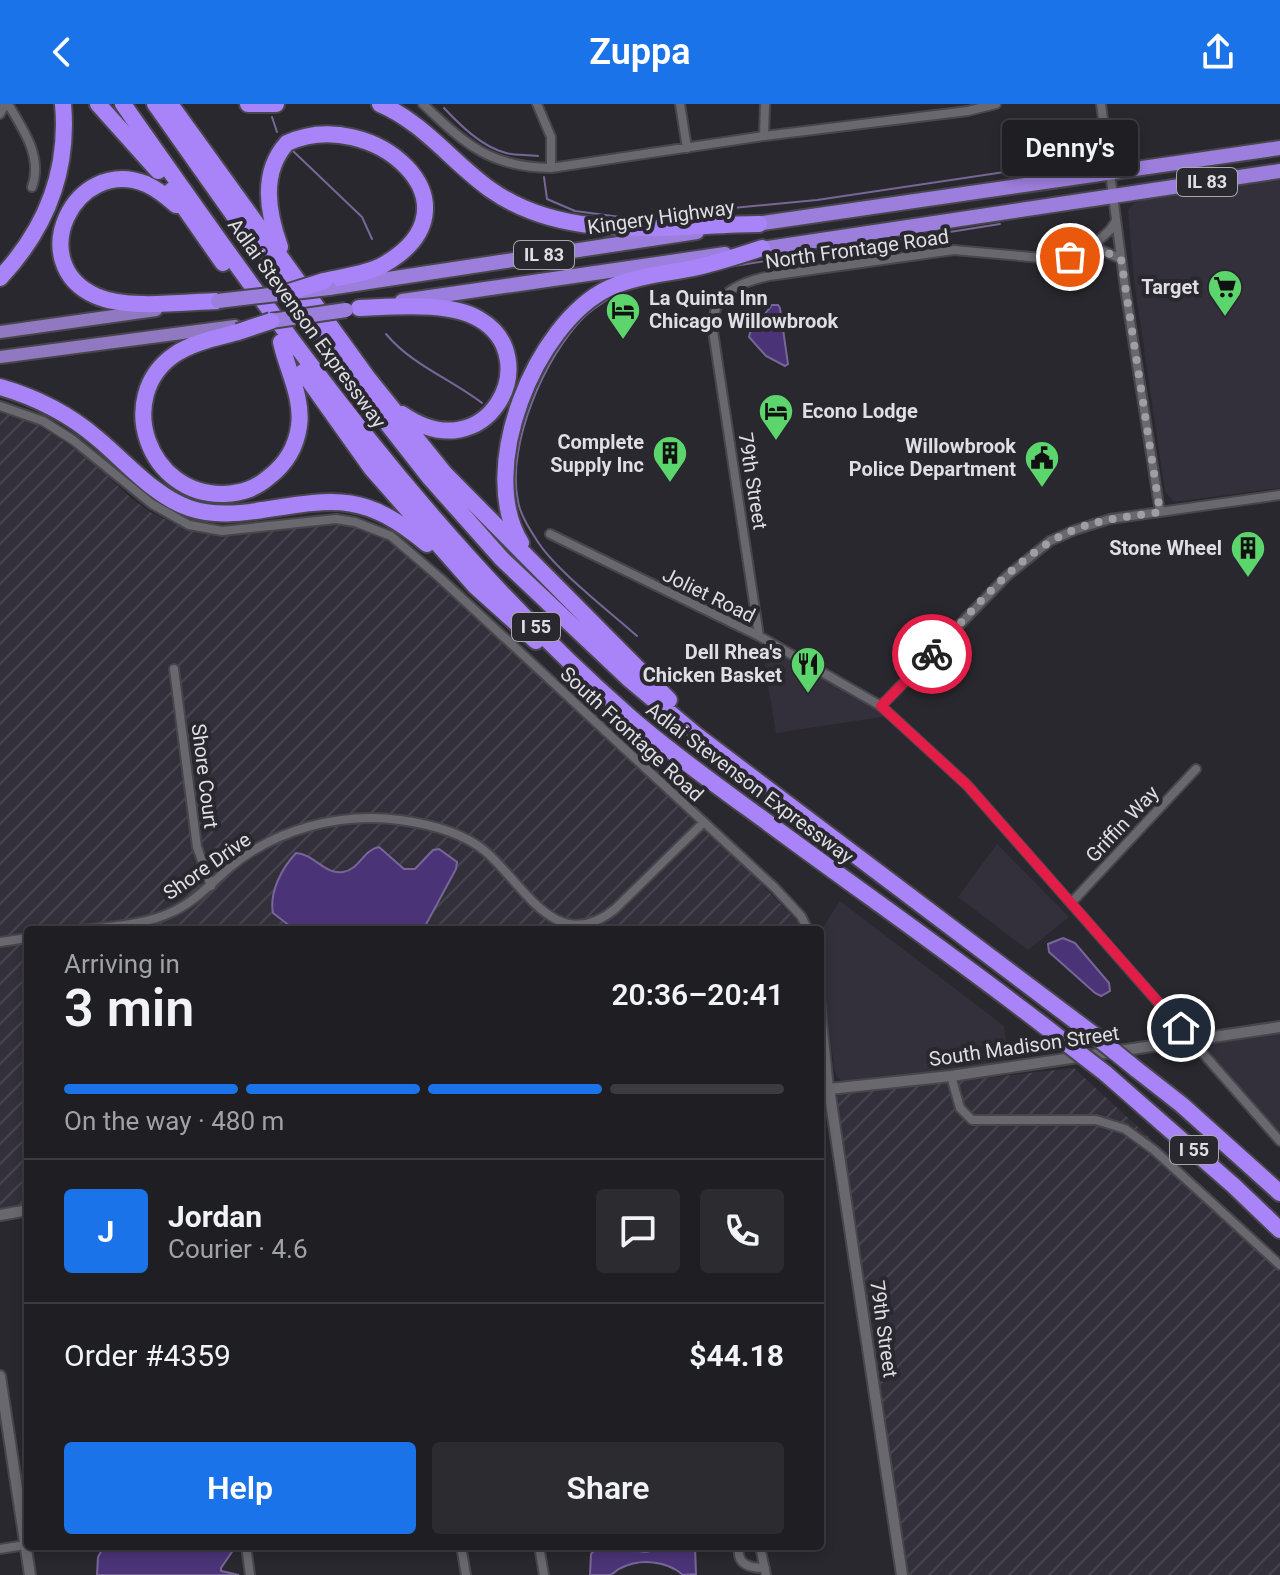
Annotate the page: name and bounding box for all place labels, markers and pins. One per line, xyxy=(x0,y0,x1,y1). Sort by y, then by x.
callout: Denny's xyxy=(1002,121,1138,177)
pin xyxy=(1036,223,1104,291)
supermarket icon: Target xyxy=(1206,268,1244,318)
place label: Target xyxy=(1141,275,1199,299)
place label: La Quinta Inn Chicago Willowbrook xyxy=(649,286,839,333)
hotel icon: La Quinta Inn Chicago Willowbrook xyxy=(604,291,642,341)
hotel icon: Econo Lodge xyxy=(757,392,795,442)
place label: Econo Lodge xyxy=(802,399,918,423)
place label: Complete Supply Inc xyxy=(550,430,644,477)
building icon: Complete Supply Inc xyxy=(651,434,689,484)
place label: Willowbrook Police Department xyxy=(849,434,1016,481)
public building icon: Willowbrook Police Department xyxy=(1023,439,1061,489)
building icon: Stone Wheel xyxy=(1229,529,1267,579)
place label: Stone Wheel xyxy=(1109,536,1222,560)
place label: Dell Rhea's Chicken Basket xyxy=(643,640,782,687)
restaurant icon: Dell Rhea's Chicken Basket xyxy=(789,645,827,695)
pin xyxy=(1147,994,1215,1062)

